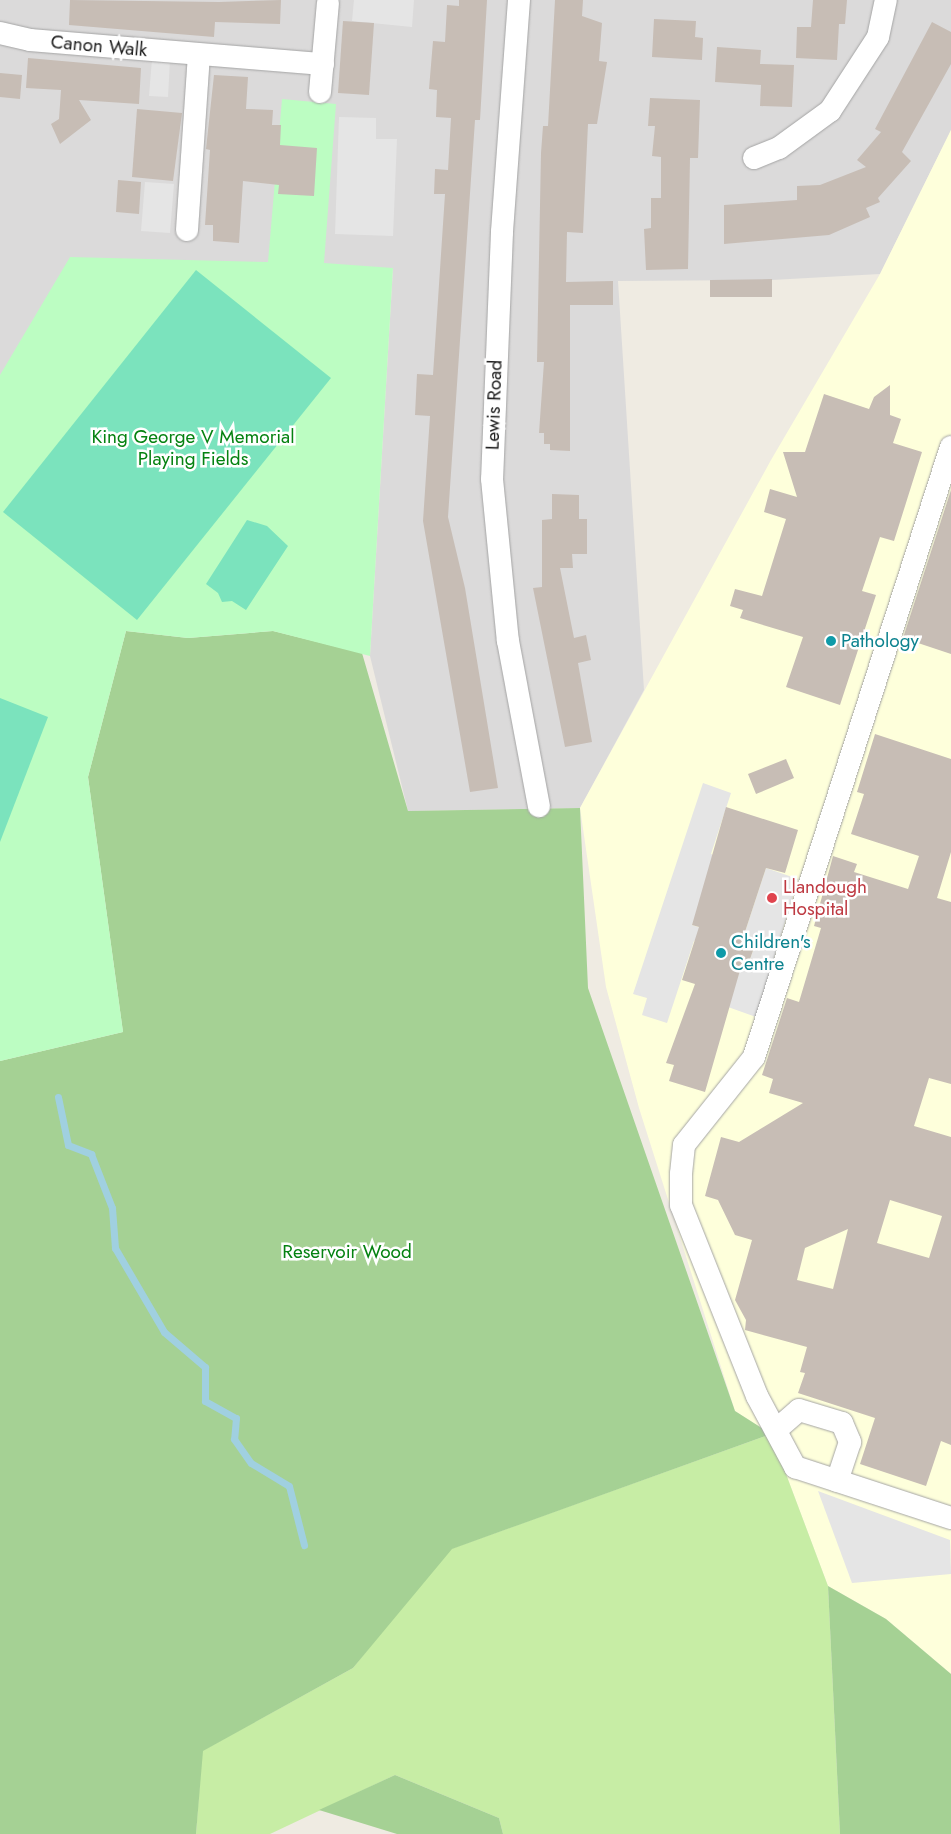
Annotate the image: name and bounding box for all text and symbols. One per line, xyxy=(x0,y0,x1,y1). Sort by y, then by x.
street label: Canon Walk xyxy=(50,30,148,62)
street label: Lewis Road xyxy=(481,360,507,450)
park label: King George V Memorial Playing Fields xyxy=(91,426,295,470)
place label: Pathology xyxy=(841,630,919,652)
marker: Pathology xyxy=(825,635,837,647)
place label: Llandough Hospital xyxy=(783,876,867,920)
marker: Llandough Hospital xyxy=(765,891,779,905)
place label: Children's Centre xyxy=(731,931,811,975)
marker: Children's Centre xyxy=(715,947,727,959)
park label: Reservoir Wood xyxy=(282,1241,412,1263)

